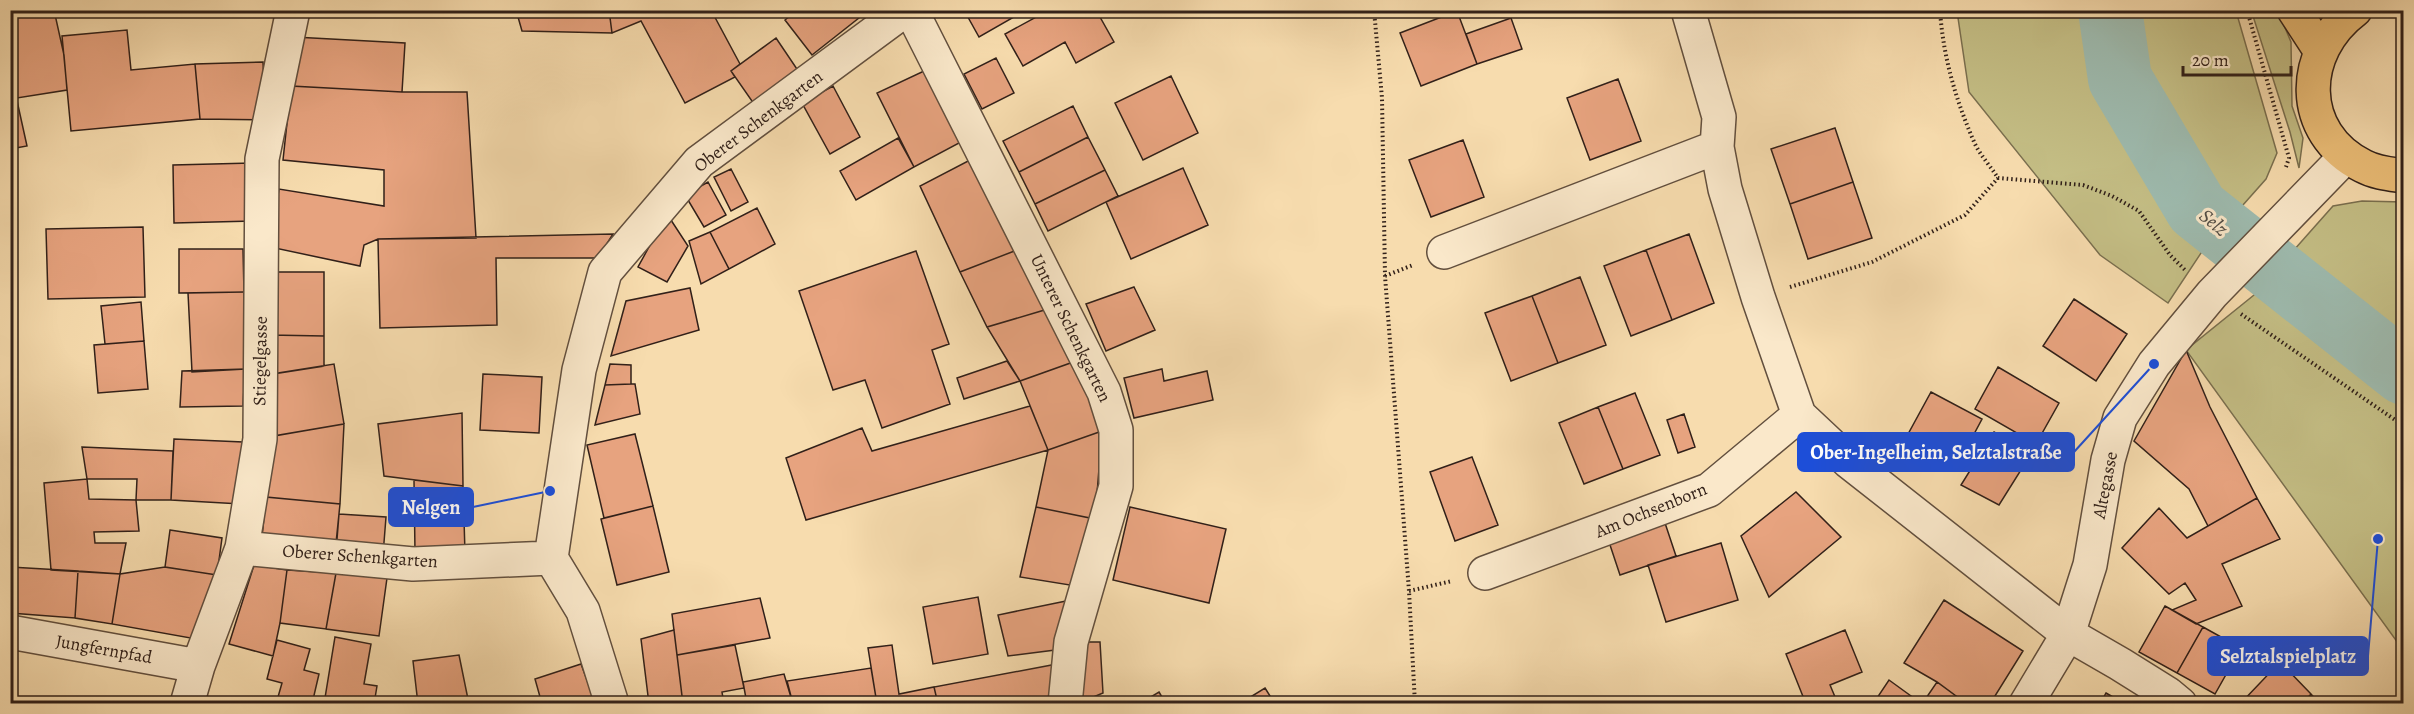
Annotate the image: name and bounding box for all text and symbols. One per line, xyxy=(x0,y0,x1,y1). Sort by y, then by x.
scale bar xyxy=(2183,39,2291,77)
text: 20 m xyxy=(2192,48,2229,72)
street label: Oberer Schenkgarten xyxy=(689,64,828,177)
water label: Selz xyxy=(2194,202,2234,242)
street label: Unterer Schenkgarten xyxy=(1025,250,1117,406)
street label: Stiegelgasse xyxy=(247,316,273,406)
callout: Ober-Ingelheim, Selztalstraße xyxy=(1798,433,2074,471)
text: Ober-Ingelheim, Selztalstraße xyxy=(1810,439,2062,466)
street label: Altegasse xyxy=(2087,449,2123,522)
street label: Am Ochsenborn xyxy=(1591,477,1711,544)
callout: Nelgen xyxy=(389,488,473,526)
text: Nelgen xyxy=(401,494,461,521)
street label: Oberer Schenkgarten xyxy=(281,539,439,573)
street label: Jungfernpfad xyxy=(54,629,154,669)
callout: Selztalspielplatz xyxy=(2208,637,2368,675)
text: Selztalspielplatz xyxy=(2220,643,2356,670)

